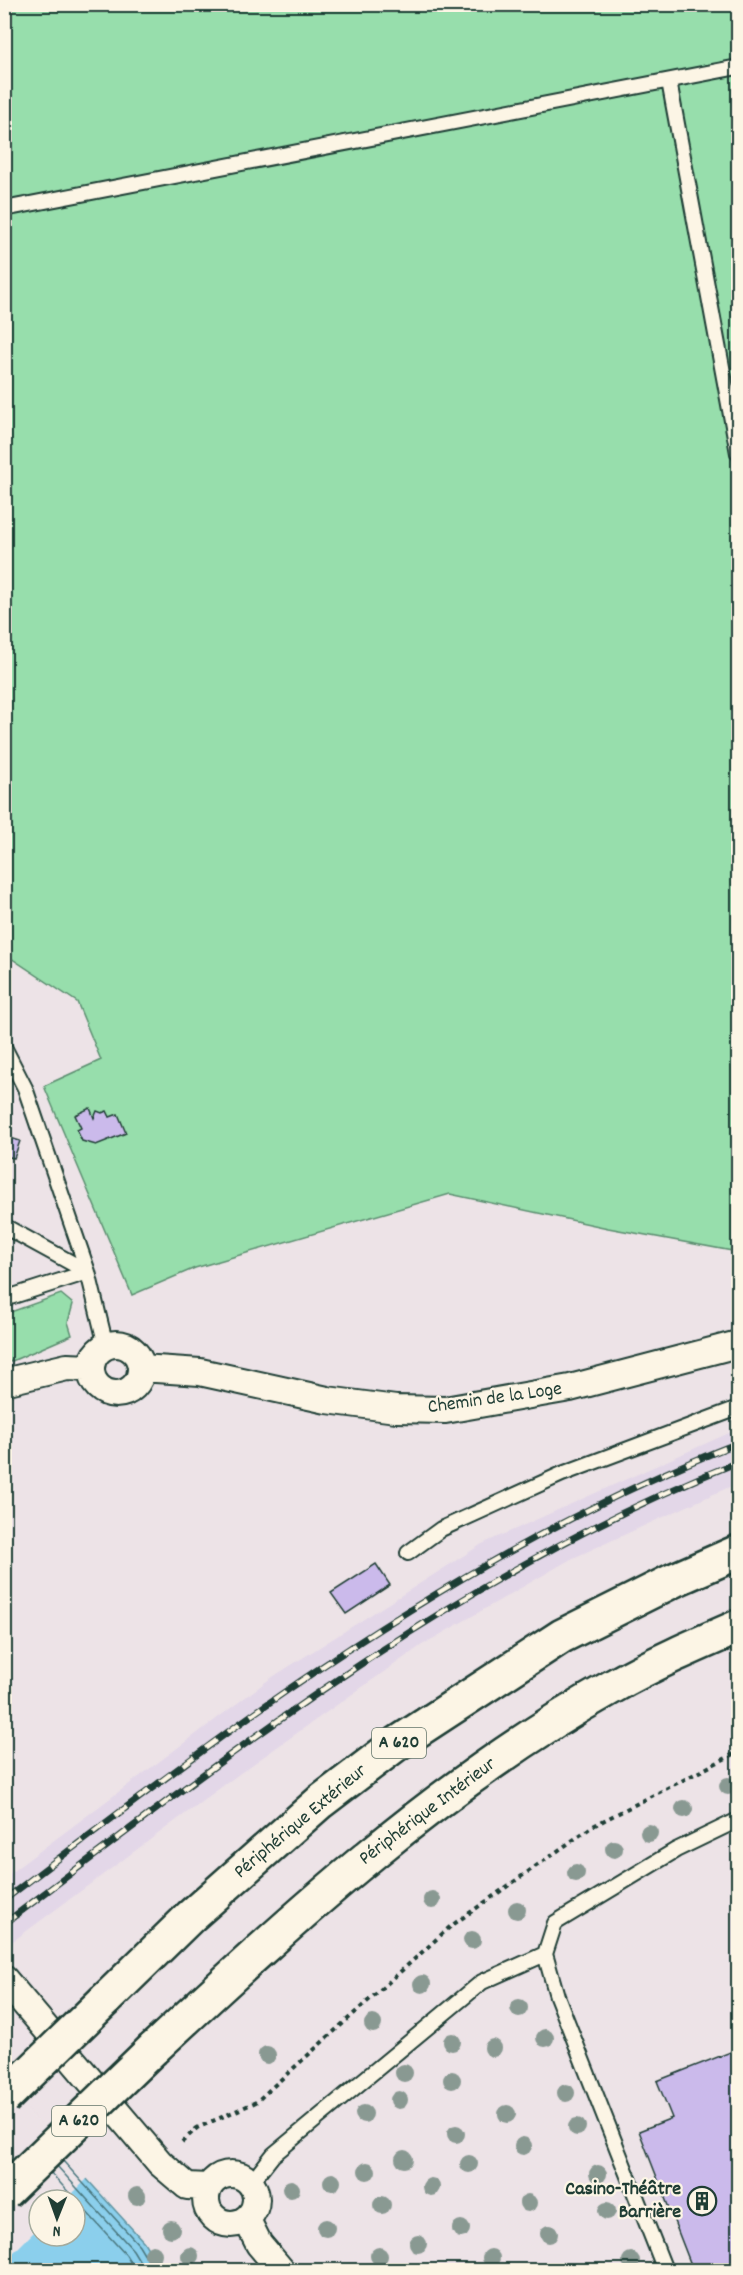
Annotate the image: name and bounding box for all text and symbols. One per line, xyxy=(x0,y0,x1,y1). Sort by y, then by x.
street label: Chemin de la Loge xyxy=(426,1376,564,1422)
road number: A 620 xyxy=(372,1728,426,1758)
street label: Périphérique Intérieur xyxy=(354,1751,503,1873)
street label: Périphérique Extérieur xyxy=(228,1757,374,1886)
road number: A 620 xyxy=(52,2106,106,2136)
place label: Casino-Théâtre Barrière xyxy=(565,2176,681,2227)
building icon: Casino-Théâtre Barrière xyxy=(686,2185,718,2217)
north arrow xyxy=(27,2188,87,2248)
text: N xyxy=(53,2219,61,2242)

